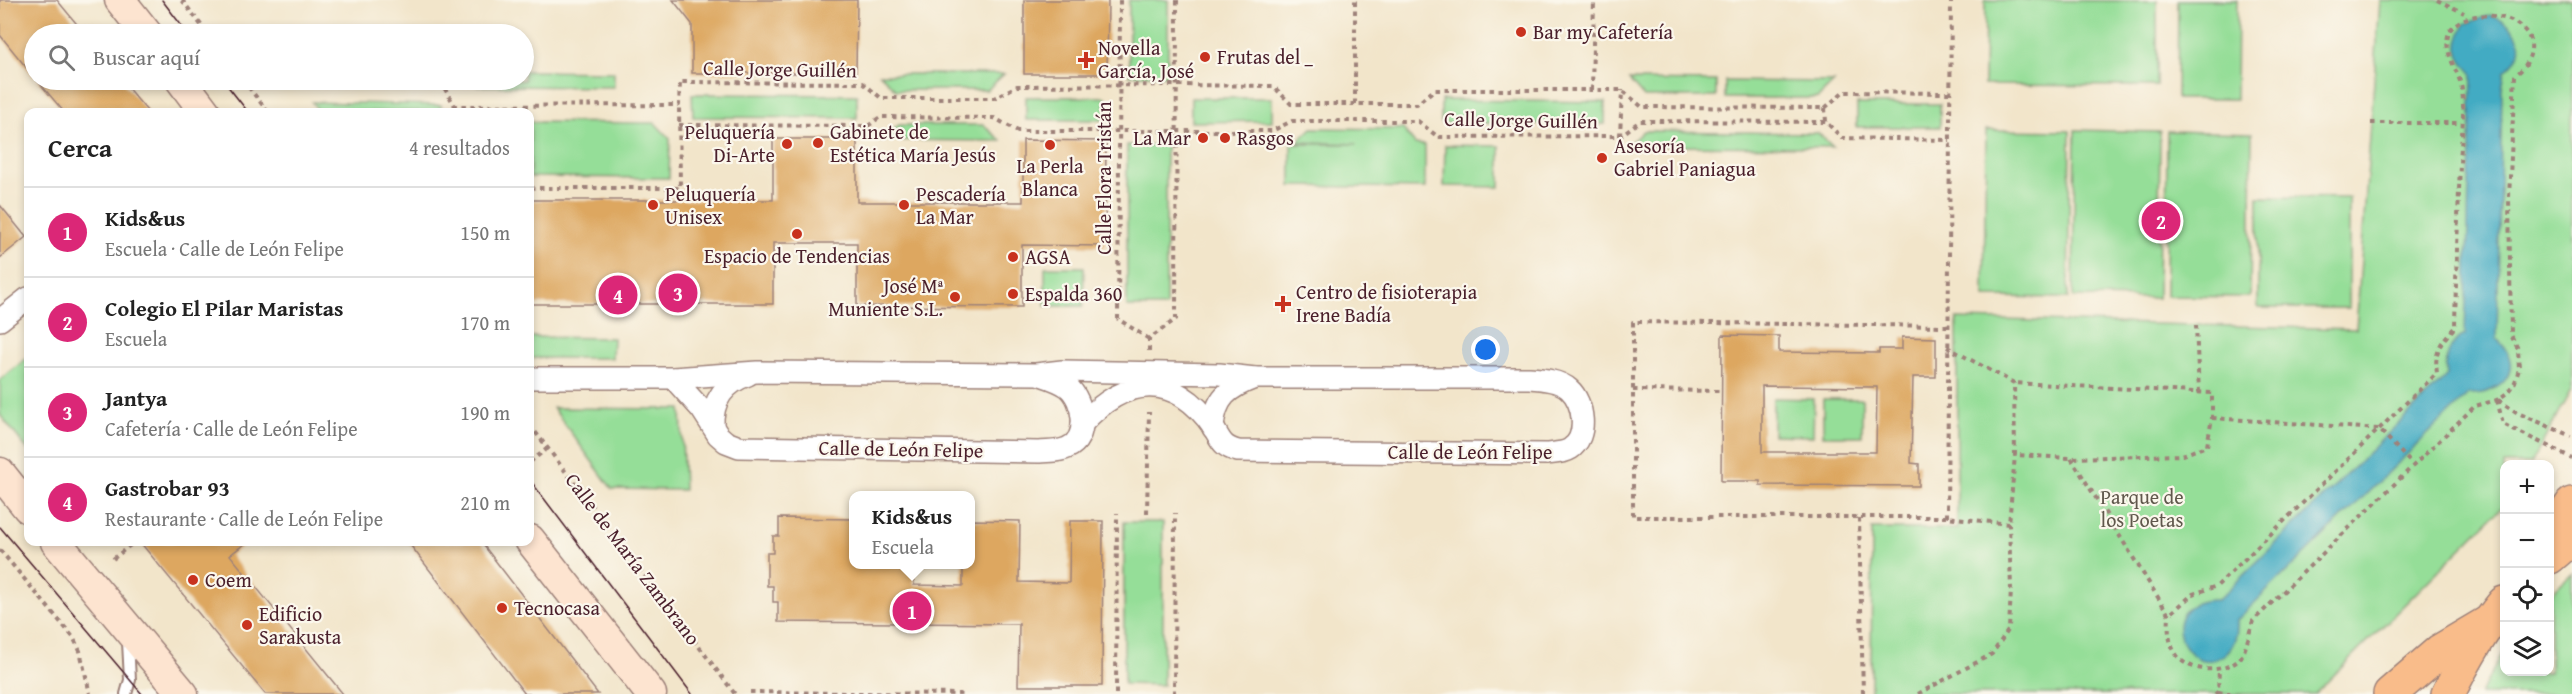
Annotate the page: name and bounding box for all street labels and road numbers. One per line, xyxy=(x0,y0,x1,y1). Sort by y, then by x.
street label: Calle Jorge Guillén xyxy=(703,53,857,84)
street label: Calle Flora Tristán xyxy=(1089,101,1118,255)
street label: Calle Jorge Guillén xyxy=(1444,104,1598,135)
street label: Calle de León Felipe xyxy=(818,433,984,464)
street label: Calle de León Felipe xyxy=(1388,437,1552,466)
street label: Calle de María Zambrano xyxy=(559,466,708,651)

